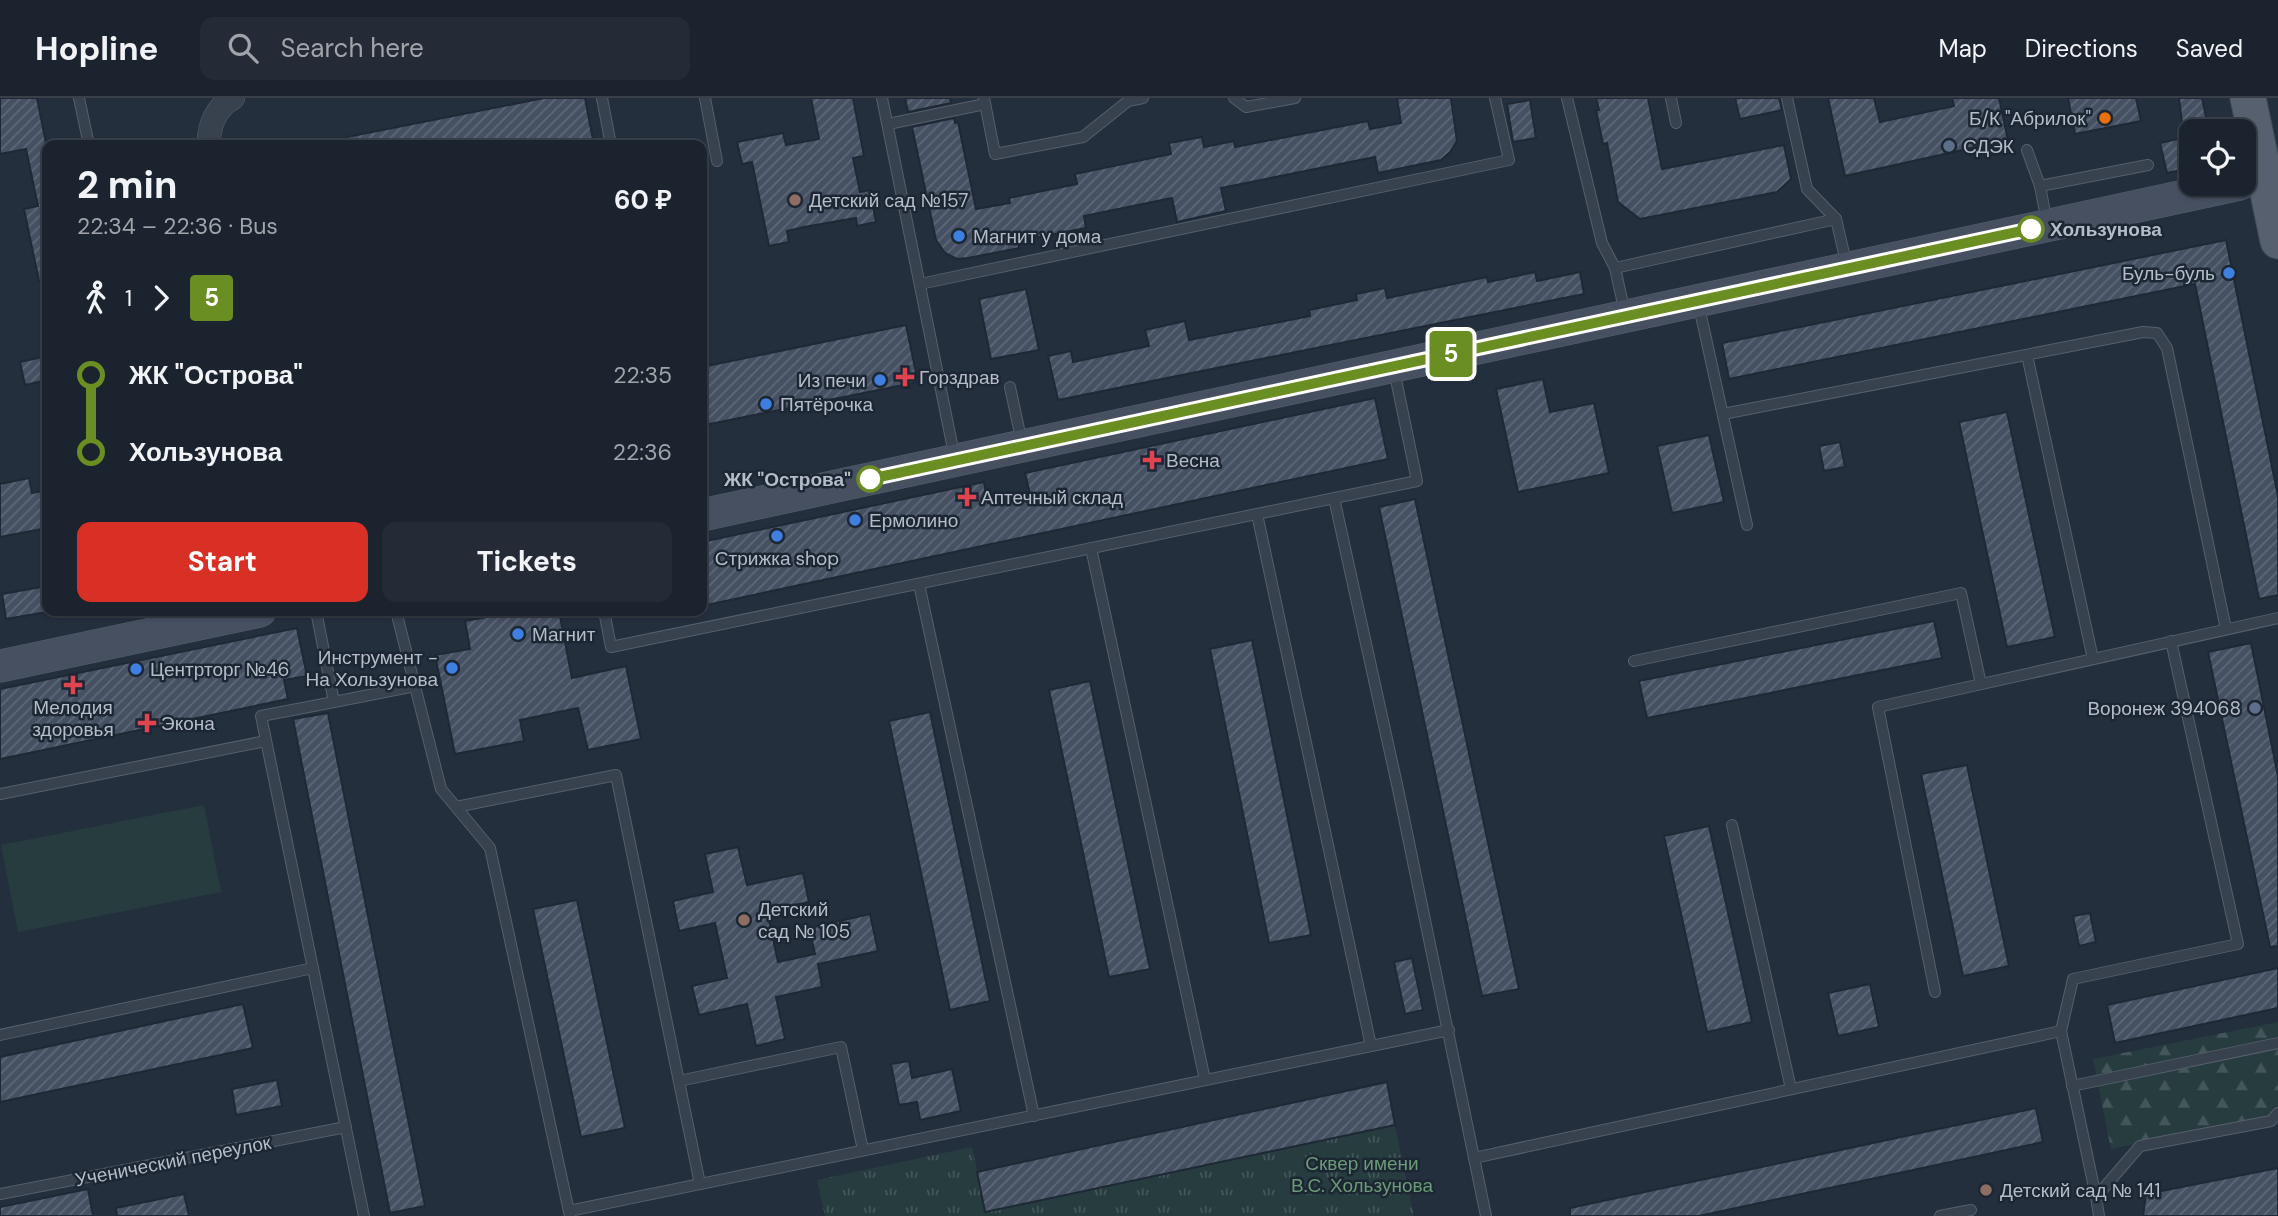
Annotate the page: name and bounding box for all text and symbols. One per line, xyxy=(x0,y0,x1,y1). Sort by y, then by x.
search box xyxy=(200,17,690,80)
text: Hopline xyxy=(35,27,158,70)
icon: search xyxy=(224,29,262,67)
text: Search here xyxy=(280,31,424,65)
text: Map xyxy=(1939,33,1987,64)
text: Directions xyxy=(2025,33,2138,64)
text: Saved xyxy=(2176,33,2243,64)
place label: Б/К "Абрилок" xyxy=(1969,106,2091,131)
marker: Б/К "Абрилок" xyxy=(2097,110,2113,126)
map controls xyxy=(2179,119,2256,196)
button: locate xyxy=(2179,119,2256,196)
place label: СДЭК xyxy=(1963,134,2014,159)
marker: СДЭК xyxy=(1941,138,1957,154)
text: 2 min xyxy=(77,160,177,210)
text: 60 ₽ xyxy=(614,183,672,217)
place label: Детский сад №157 xyxy=(809,188,968,213)
marker: Детский сад №157 xyxy=(787,192,803,208)
text: 22:34 – 22:36 · Bus xyxy=(77,211,278,241)
marker: Хользунова xyxy=(2018,216,2044,242)
place label: Хользунова xyxy=(2050,217,2162,242)
place label: Магнит у дома xyxy=(973,224,1102,249)
marker: Магнит у дома xyxy=(951,228,967,244)
place label: Буль-буль xyxy=(2122,261,2215,286)
marker: Буль-буль xyxy=(2221,265,2237,281)
icon: walk xyxy=(77,279,115,317)
icon: forward xyxy=(142,279,180,317)
text: 5 xyxy=(204,282,219,313)
text: 1 xyxy=(125,283,132,313)
line badge: 5 xyxy=(1428,331,1474,377)
text: 5 xyxy=(1444,338,1458,369)
text: ЖК "Острова" xyxy=(129,358,303,392)
text: 22:35 xyxy=(613,360,672,390)
place label: Горздрав xyxy=(919,365,1000,390)
place label: Из печи xyxy=(798,368,866,393)
marker: Горздрав xyxy=(897,369,913,385)
marker: Из печи xyxy=(872,372,888,388)
place label: Пятёрочка xyxy=(780,392,874,417)
marker: Пятёрочка xyxy=(758,396,774,412)
text: Хользунова xyxy=(129,435,282,469)
text: 22:36 xyxy=(613,437,672,467)
place label: Весна xyxy=(1166,448,1220,473)
marker: Весна xyxy=(1144,452,1160,468)
marker: ЖК "Острова" xyxy=(857,466,883,492)
place label: ЖК "Острова" xyxy=(723,467,851,492)
place label: Аптечный склад xyxy=(981,485,1123,510)
marker: Аптечный склад xyxy=(959,489,975,505)
place label: Ермолино xyxy=(869,508,958,533)
marker: Ермолино xyxy=(847,512,863,528)
button: Start xyxy=(77,522,368,602)
button: Tickets xyxy=(382,522,672,602)
marker: Стрижка shop xyxy=(769,528,785,544)
place label: Стрижка shop xyxy=(715,546,839,571)
place label: Магнит xyxy=(532,622,596,647)
marker: Магнит xyxy=(510,626,526,642)
place label: Инструмент - На Хользунова xyxy=(306,645,438,692)
place label: Центрторг №46 xyxy=(150,657,289,682)
marker: Инструмент - На Хользунова xyxy=(444,660,460,676)
marker: Центрторг №46 xyxy=(128,661,144,677)
marker: Мелодия здоровья xyxy=(65,677,81,693)
place label: Мелодия здоровья xyxy=(32,695,114,742)
place label: Воронеж 394068 xyxy=(2087,696,2241,721)
marker: Воронеж 394068 xyxy=(2247,700,2263,716)
place label: Экона xyxy=(161,711,215,736)
marker: Экона xyxy=(139,715,155,731)
place label: Детский сад № 105 xyxy=(758,897,850,944)
marker: Детский сад № 105 xyxy=(736,912,752,928)
street label: Ученический переулок xyxy=(73,1130,274,1192)
park label: Сквер имени В.С. Хользунова xyxy=(1291,1151,1433,1198)
place label: Детский сад № 141 xyxy=(2000,1178,2160,1203)
marker: Детский сад № 141 xyxy=(1978,1182,1994,1198)

